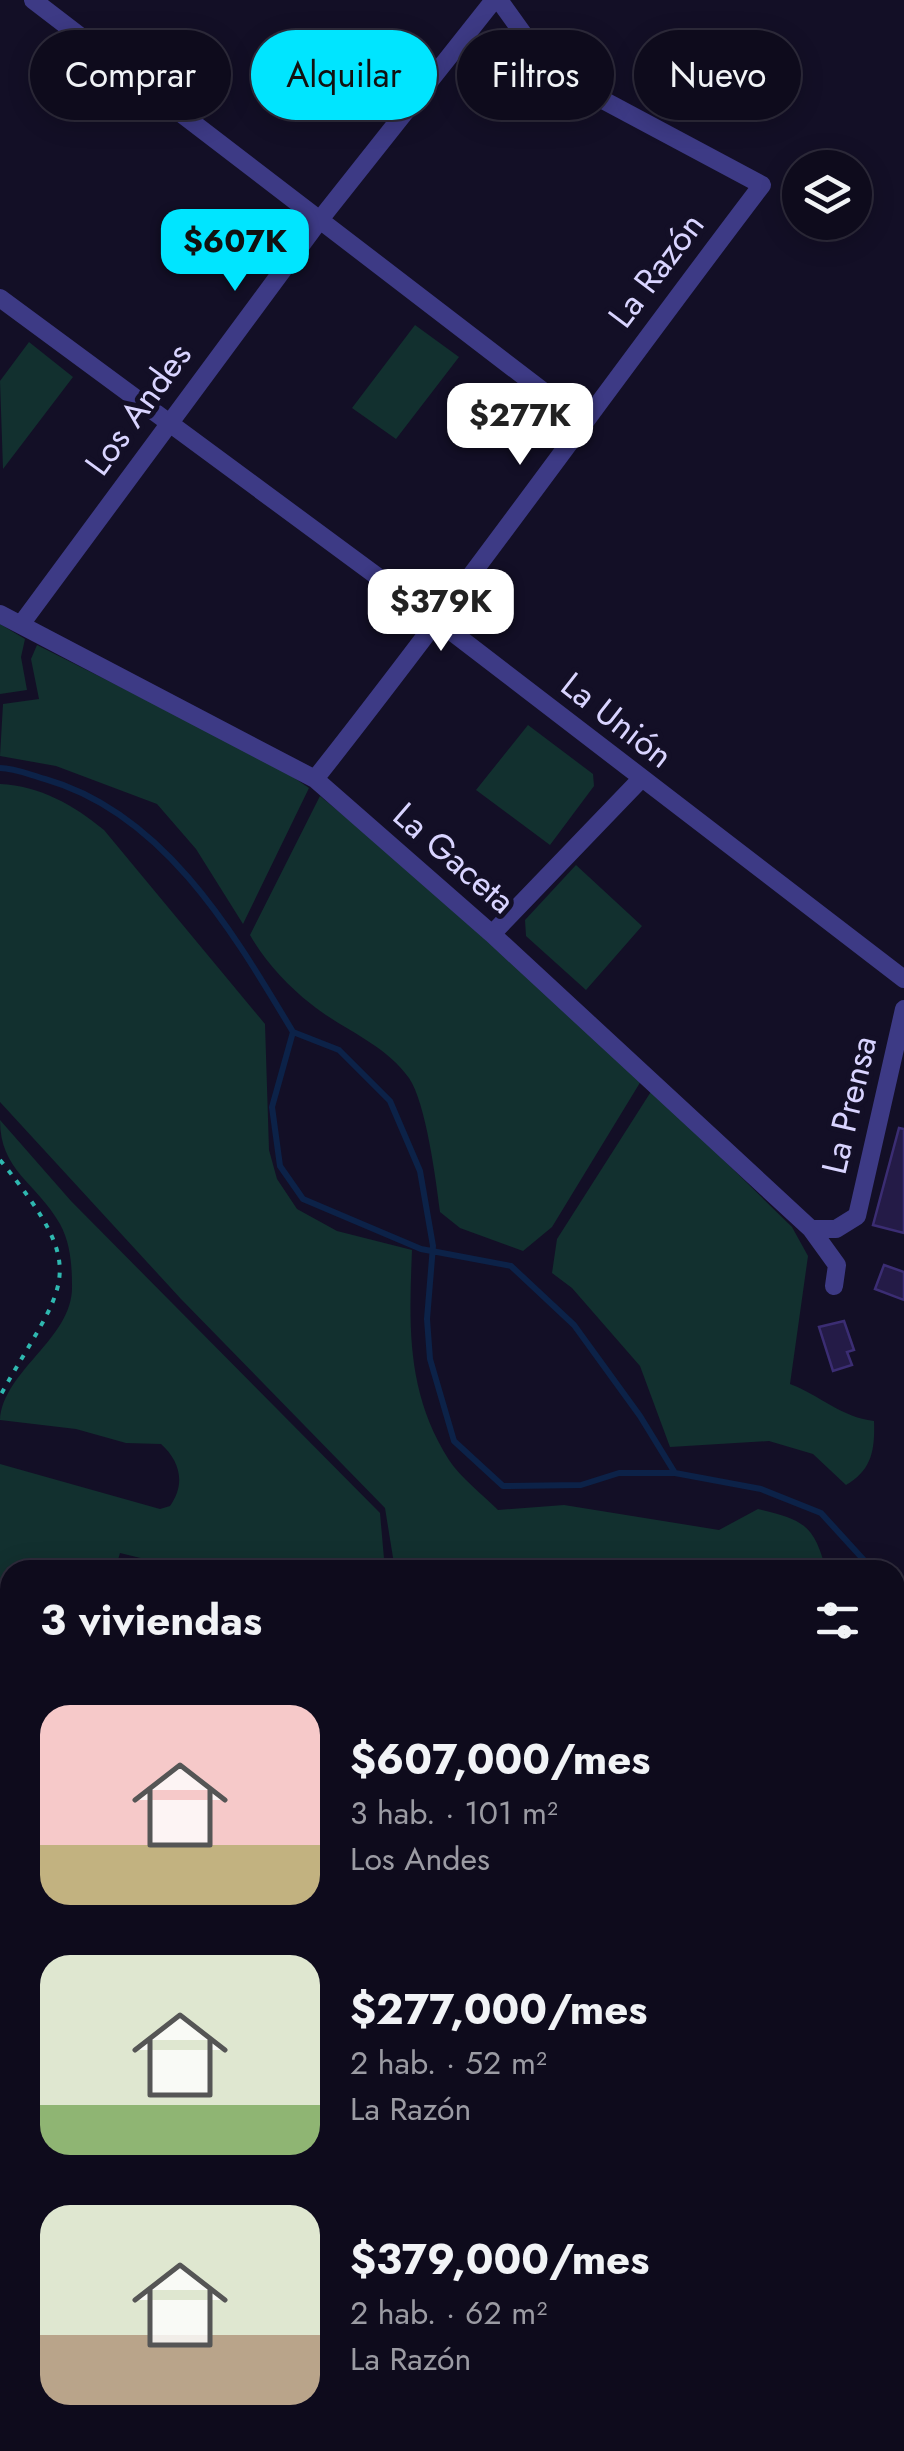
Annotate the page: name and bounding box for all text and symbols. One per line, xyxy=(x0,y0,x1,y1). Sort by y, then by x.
chip: Comprar xyxy=(30,30,231,120)
chip: Alquilar xyxy=(251,30,437,120)
chip: Filtros xyxy=(457,30,614,120)
chip: Nuevo xyxy=(634,30,801,120)
map controls xyxy=(782,150,872,240)
button: layers xyxy=(782,150,872,240)
street label: La Razón xyxy=(596,202,716,338)
pin: $607K xyxy=(165,209,305,294)
text: $607K xyxy=(183,218,287,264)
street label: Los Andes xyxy=(73,332,203,486)
pin: $277K xyxy=(450,383,590,468)
text: $277K xyxy=(469,392,571,438)
pin: $379K xyxy=(371,569,511,654)
text: $379K xyxy=(390,578,492,624)
street label: La Unión xyxy=(550,660,684,780)
street label: La Gaceta xyxy=(382,791,526,925)
street label: La Prensa xyxy=(809,1031,889,1179)
text: 3 viviendas xyxy=(40,1590,262,1651)
icon: filters xyxy=(810,1593,865,1648)
text: $607,000/mes xyxy=(350,1729,650,1790)
icon: home xyxy=(120,1745,240,1865)
text: 3 hab. · 101 m² xyxy=(350,1790,558,1836)
text: Los Andes xyxy=(350,1836,490,1882)
text: $277,000/mes xyxy=(350,1979,647,2040)
icon: home xyxy=(120,1995,240,2115)
text: 2 hab. · 52 m² xyxy=(350,2040,547,2086)
text: La Razón xyxy=(350,2086,471,2132)
text: $379,000/mes xyxy=(350,2229,649,2290)
icon: home xyxy=(120,2245,240,2365)
text: 2 hab. · 62 m² xyxy=(350,2290,547,2336)
text: La Razón xyxy=(350,2336,471,2382)

